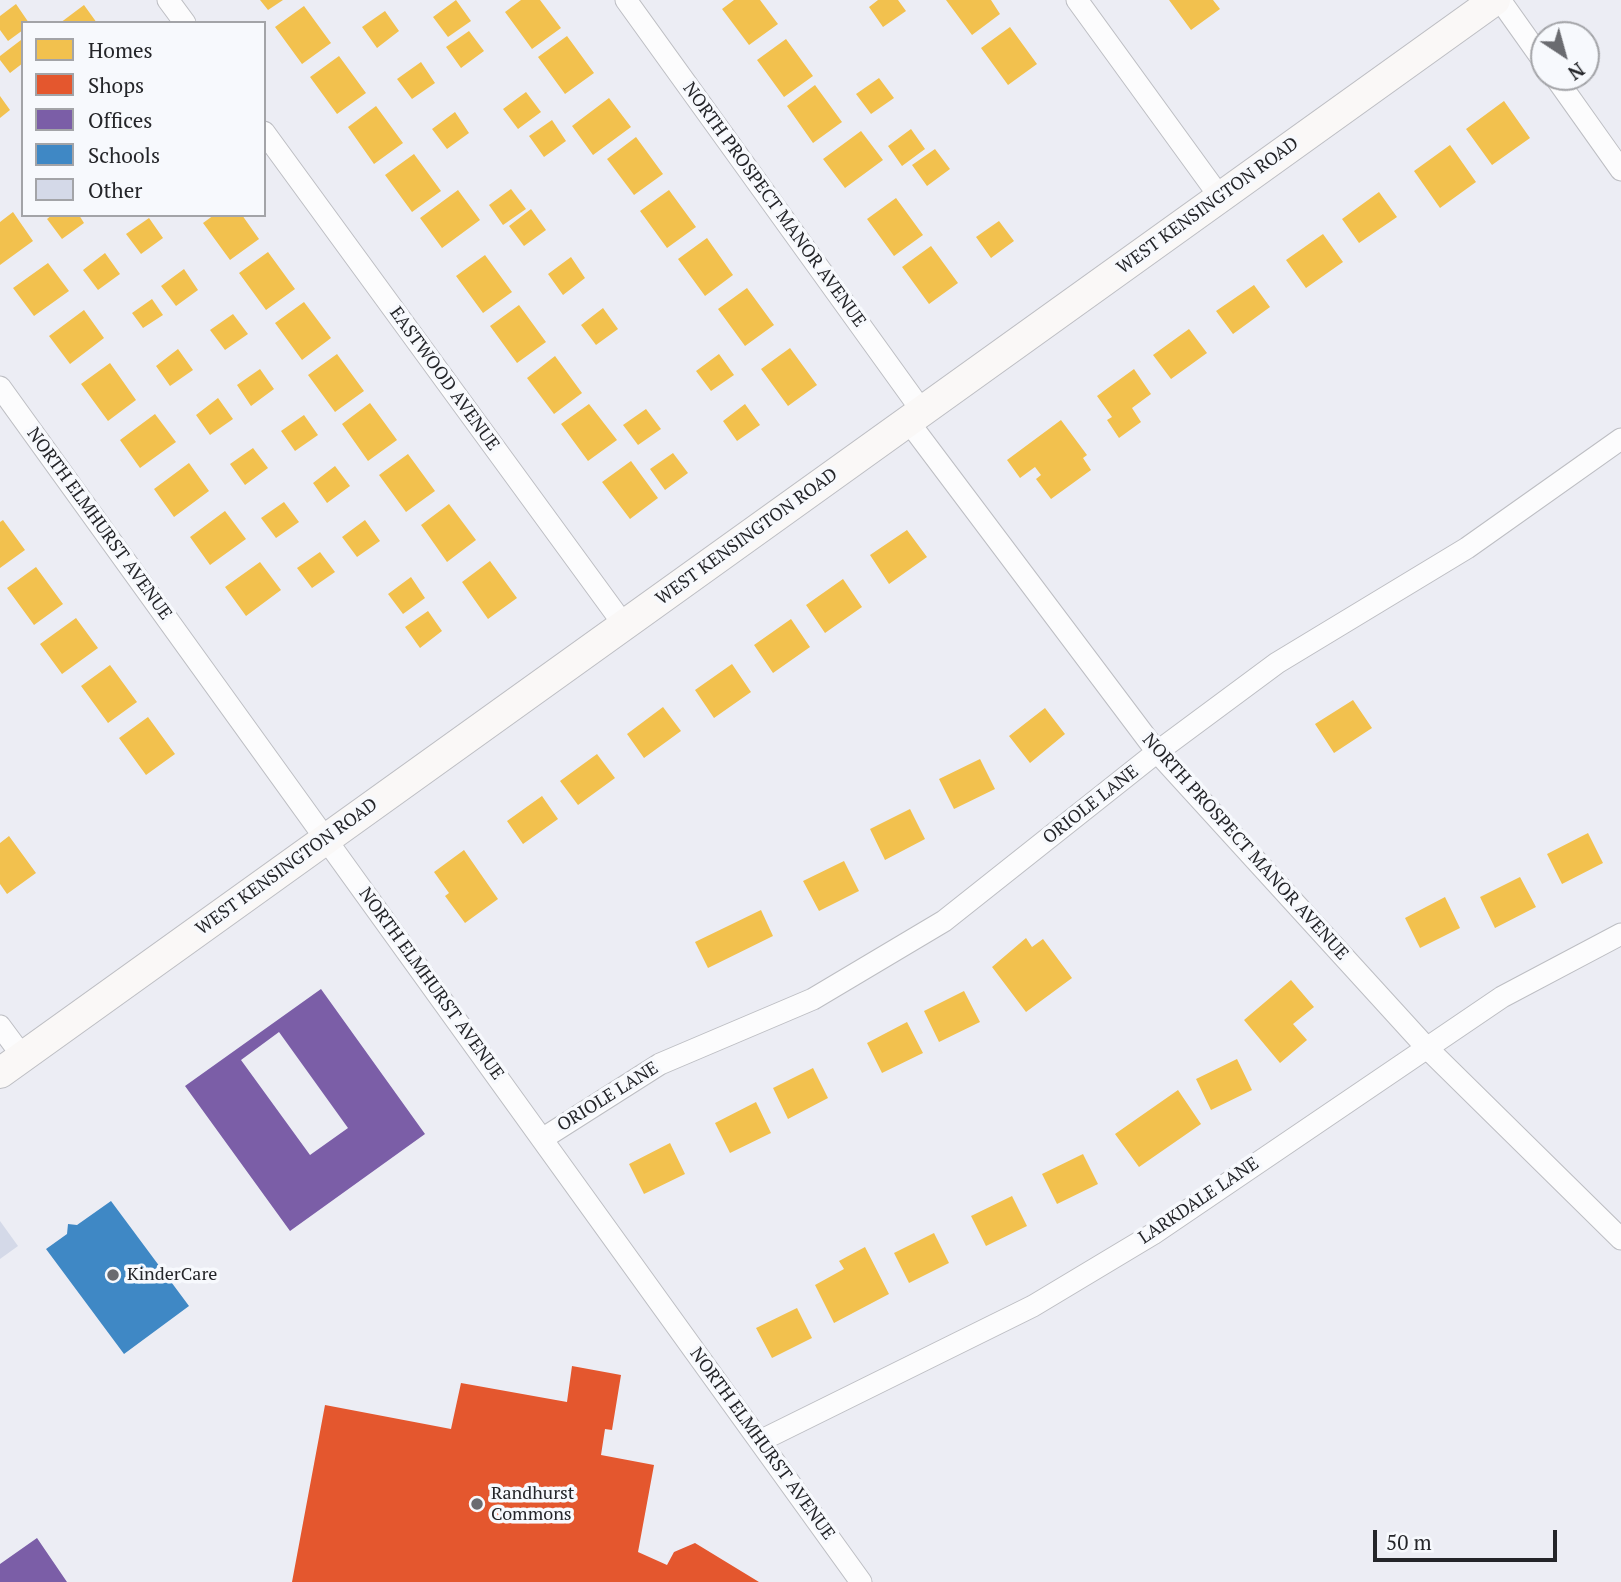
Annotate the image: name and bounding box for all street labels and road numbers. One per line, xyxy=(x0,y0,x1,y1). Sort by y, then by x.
street label: NORTH PROSPECT MANOR AVENUE xyxy=(678,78,870,332)
street label: WEST KENSINGTON ROAD xyxy=(1113,133,1303,279)
street label: EASTWOOD AVENUE xyxy=(385,303,503,455)
street label: NORTH ELMHURST AVENUE xyxy=(22,424,176,624)
street label: WEST KENSINGTON ROAD xyxy=(652,464,842,610)
street label: NORTH PROSPECT MANOR AVENUE xyxy=(1137,729,1353,965)
street label: ORIOLE LANE xyxy=(1039,761,1143,849)
street label: WEST KENSINGTON ROAD xyxy=(192,794,382,940)
street label: NORTH ELMHURST AVENUE xyxy=(354,884,508,1084)
street label: ORIOLE LANE xyxy=(554,1057,662,1137)
street label: LARKDALE LANE xyxy=(1135,1153,1263,1249)
street label: NORTH ELMHURST AVENUE xyxy=(685,1344,839,1544)

